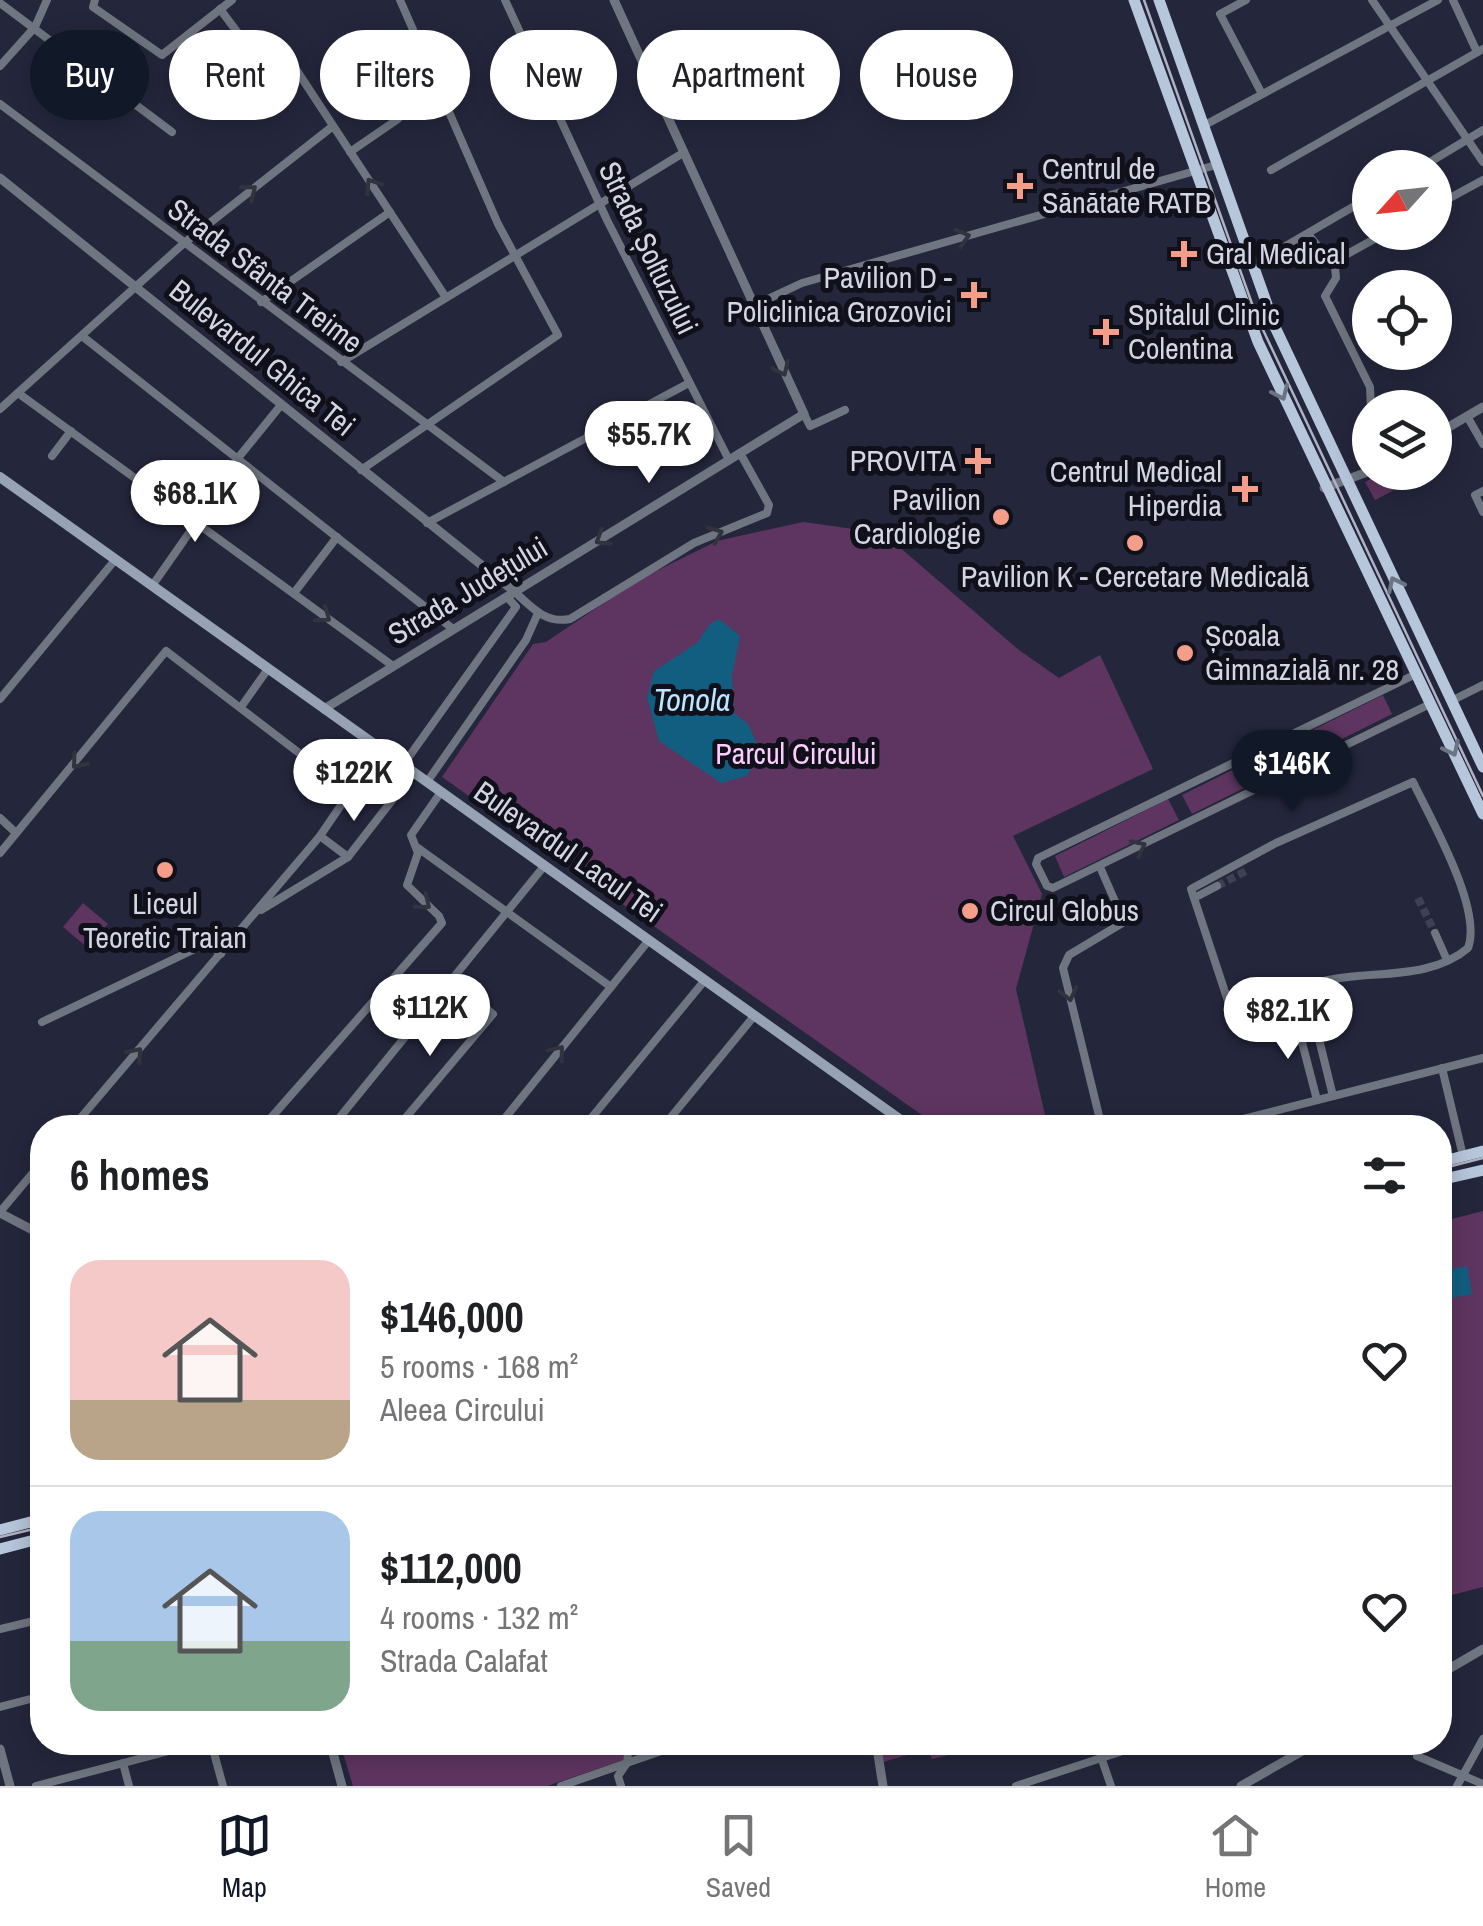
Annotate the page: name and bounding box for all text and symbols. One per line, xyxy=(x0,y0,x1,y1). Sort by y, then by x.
chip: Buy xyxy=(30,30,149,120)
chip: Rent xyxy=(169,30,300,120)
chip: Filters xyxy=(320,30,470,120)
chip: New xyxy=(490,30,617,120)
chip: Apartment xyxy=(637,30,840,120)
chip: House xyxy=(860,30,1013,120)
place label: Centrul de Sănătate RATB xyxy=(1042,148,1211,222)
north arrow xyxy=(1352,150,1452,250)
map controls xyxy=(1352,150,1452,490)
street label: Strada Șoltuzului xyxy=(590,155,708,341)
marker: Centrul de Sănătate RATB xyxy=(1007,173,1033,199)
one-way arrow xyxy=(365,178,384,196)
one-way arrow xyxy=(239,185,257,203)
street label: Strada Sfânta Treime xyxy=(160,189,371,362)
one-way arrow xyxy=(954,227,971,248)
place label: Gral Medical xyxy=(1206,233,1345,273)
marker: Gral Medical xyxy=(1171,241,1197,267)
place label: Pavilion D - Policlinica Grozovici xyxy=(726,257,952,331)
street label: Bulevardul Ghica Tei xyxy=(161,270,364,444)
button: locate xyxy=(1352,270,1452,370)
marker: Pavilion D - Policlinica Grozovici xyxy=(961,282,987,308)
place label: Spitalul Clinic Colentina xyxy=(1128,294,1280,368)
marker: Spitalul Clinic Colentina xyxy=(1093,319,1119,345)
one-way arrow xyxy=(770,359,790,377)
one-way arrow xyxy=(1269,383,1289,401)
button: layers xyxy=(1352,390,1452,490)
pin: $55.7K xyxy=(568,401,730,486)
text: $55.7K xyxy=(607,412,691,455)
place label: PROVITA xyxy=(850,440,957,480)
marker: PROVITA xyxy=(965,448,991,474)
place label: Centrul Medical Hiperdia xyxy=(1050,451,1222,525)
pin: $68.1K xyxy=(114,460,276,545)
text: $68.1K xyxy=(153,471,237,514)
marker: Centrul Medical Hiperdia xyxy=(1232,476,1258,502)
place label: Pavilion Cardiologie xyxy=(854,479,981,553)
marker: Pavilion Cardiologie xyxy=(990,506,1012,528)
one-way arrow xyxy=(594,526,612,545)
one-way arrow xyxy=(706,526,724,546)
street label: Strada Județului xyxy=(380,527,555,653)
marker: Pavilion K - Cercetare Medicală xyxy=(1124,532,1146,554)
place label: Pavilion K - Cercetare Medicală xyxy=(961,556,1310,596)
one-way arrow xyxy=(1388,576,1408,594)
one-way arrow xyxy=(313,604,331,621)
place label: Școala Gimnazială nr. 28 xyxy=(1205,615,1399,689)
marker: Școala Gimnazială nr. 28 xyxy=(1174,642,1196,664)
water label: Tonola xyxy=(654,678,730,721)
pin: $146K xyxy=(1222,730,1362,815)
park label: Parcul Circului xyxy=(715,733,877,773)
pin: $122K xyxy=(284,739,424,824)
one-way arrow xyxy=(1439,739,1459,757)
text: $146K xyxy=(1253,741,1331,784)
one-way arrow xyxy=(71,750,89,768)
text: $122K xyxy=(315,750,393,793)
street label: Bulevardul Lacul Tei xyxy=(467,771,671,931)
one-way arrow xyxy=(1128,840,1146,860)
marker: Liceul Teoretic Traian xyxy=(154,859,176,881)
place label: Liceul Teoretic Traian xyxy=(83,883,247,957)
place label: Circul Globus xyxy=(990,890,1139,930)
one-way arrow xyxy=(413,891,431,909)
marker: Circul Globus xyxy=(959,900,981,922)
pin: $112K xyxy=(360,974,500,1059)
pin: $82.1K xyxy=(1207,977,1369,1062)
text: $112K xyxy=(392,985,468,1028)
one-way arrow xyxy=(1057,985,1078,1002)
text: $82.1K xyxy=(1246,988,1330,1031)
one-way arrow xyxy=(546,1046,564,1064)
one-way arrow xyxy=(124,1047,142,1065)
text: 6 homes xyxy=(70,1147,210,1203)
icon: filters xyxy=(1357,1148,1412,1203)
text: $146,000 xyxy=(380,1289,524,1345)
icon: home xyxy=(150,1300,270,1420)
icon: heart xyxy=(1357,1333,1412,1388)
text: 5 rooms · 168 m² xyxy=(380,1345,578,1388)
text: Aleea Circului xyxy=(380,1388,545,1431)
text: $112,000 xyxy=(380,1540,522,1596)
icon: home xyxy=(150,1551,270,1671)
icon: heart xyxy=(1357,1584,1412,1639)
text: 4 rooms · 132 m² xyxy=(380,1596,578,1639)
text: Strada Calafat xyxy=(380,1639,548,1682)
tab: Map xyxy=(217,1808,272,1906)
tab: Saved xyxy=(706,1808,771,1906)
tab: Home xyxy=(1205,1808,1266,1906)

